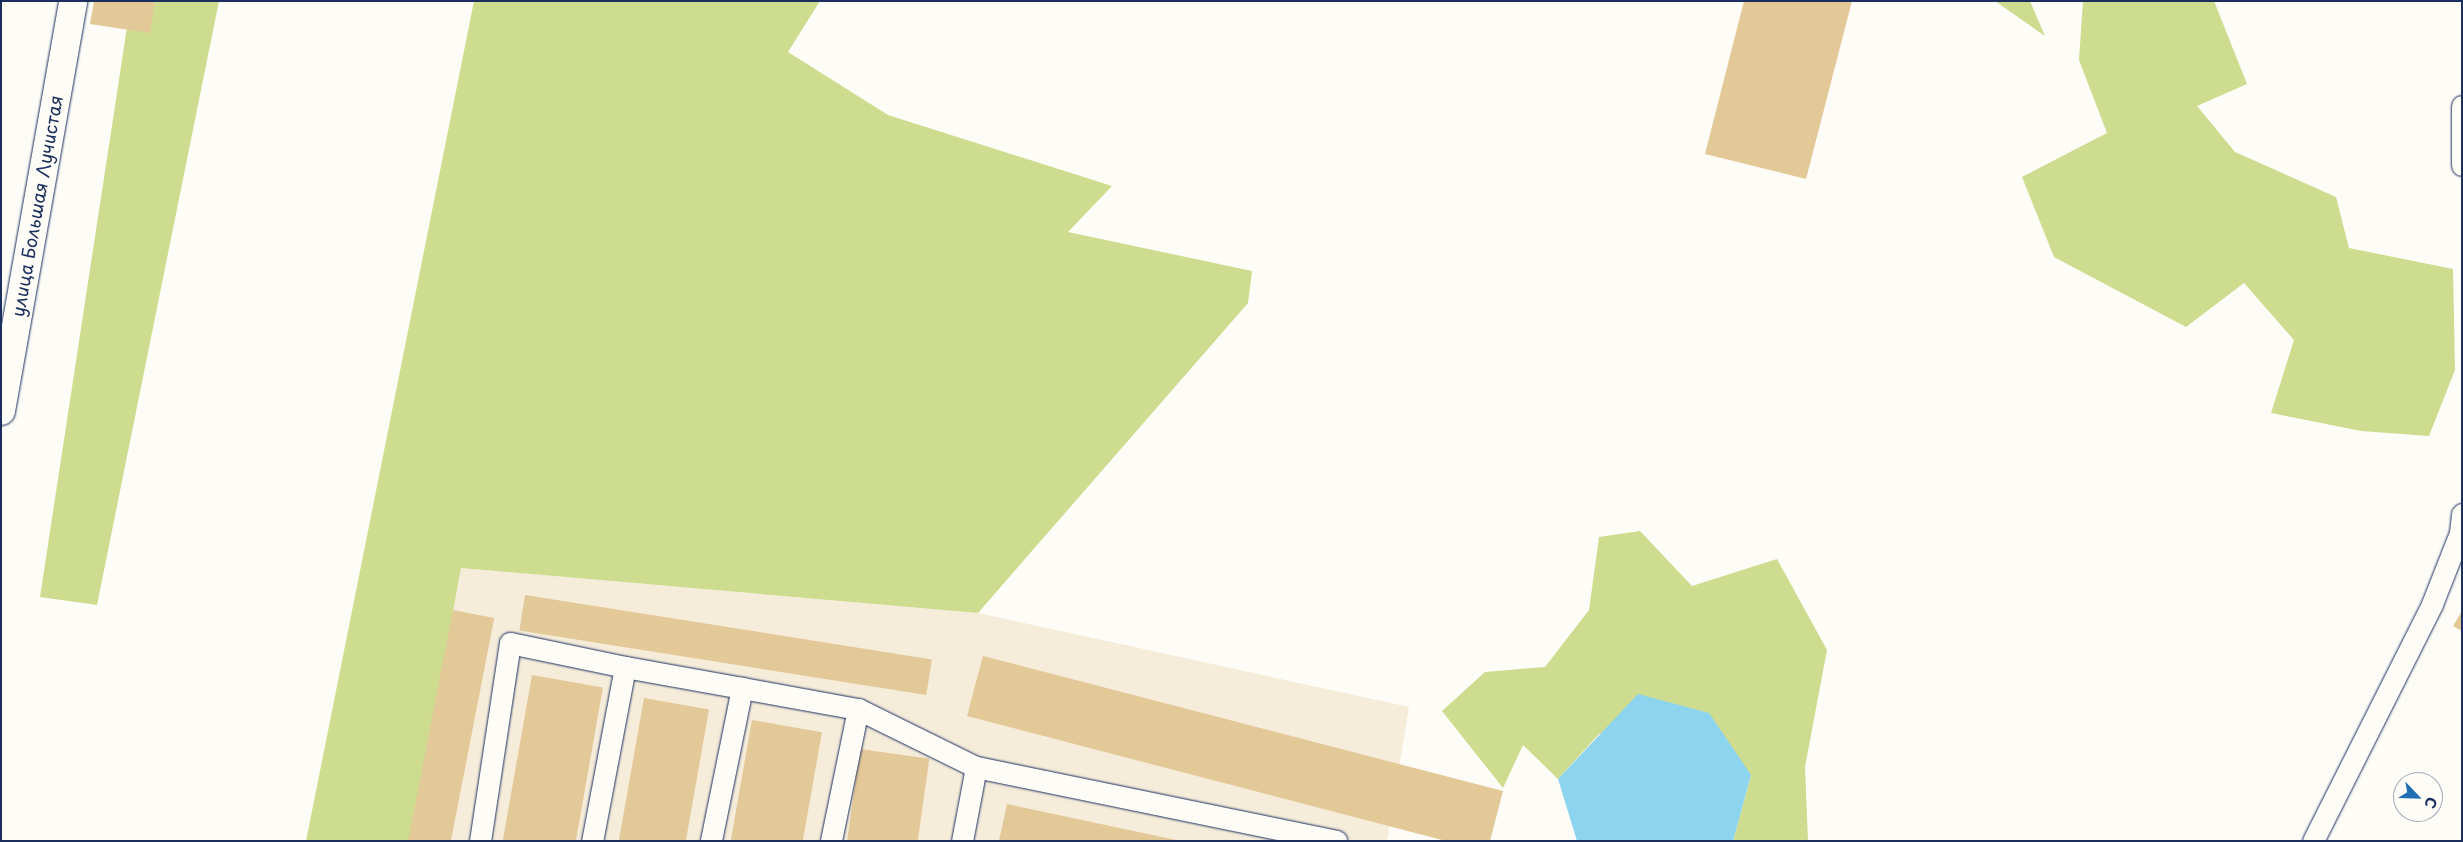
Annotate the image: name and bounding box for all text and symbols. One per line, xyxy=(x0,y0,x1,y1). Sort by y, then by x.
street label: улица Большая Лучистая xyxy=(7,93,67,319)
north arrow xyxy=(2393,772,2443,822)
text: С xyxy=(2420,794,2443,812)

